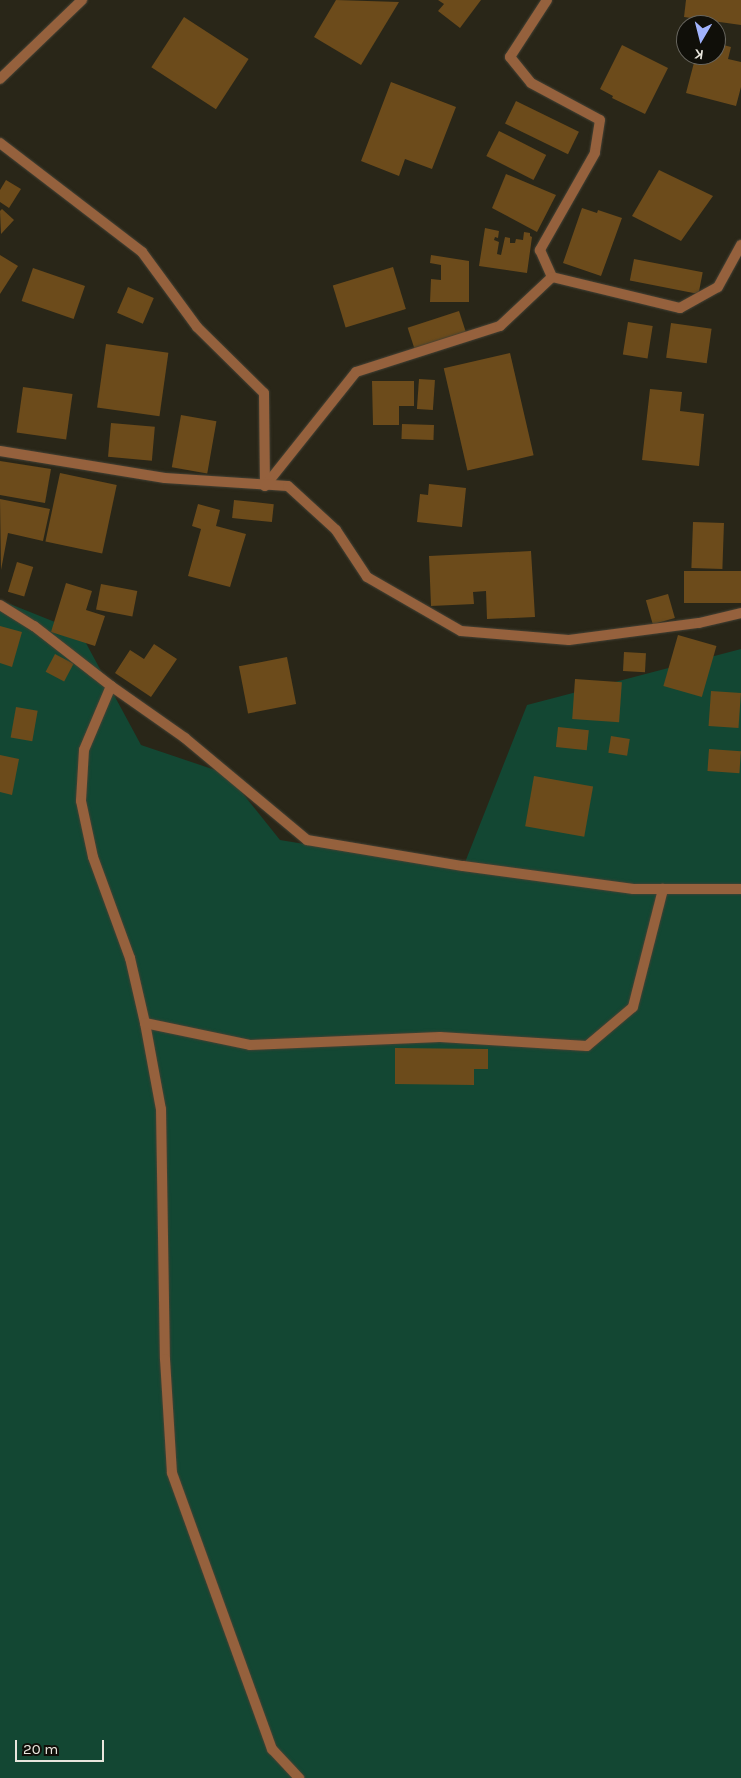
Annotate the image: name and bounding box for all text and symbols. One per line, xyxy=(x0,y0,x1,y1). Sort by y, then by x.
north arrow xyxy=(676,15,726,65)
text: K xyxy=(693,45,705,63)
scale bar xyxy=(18,1730,106,1762)
text: 20 m xyxy=(23,1740,58,1758)

